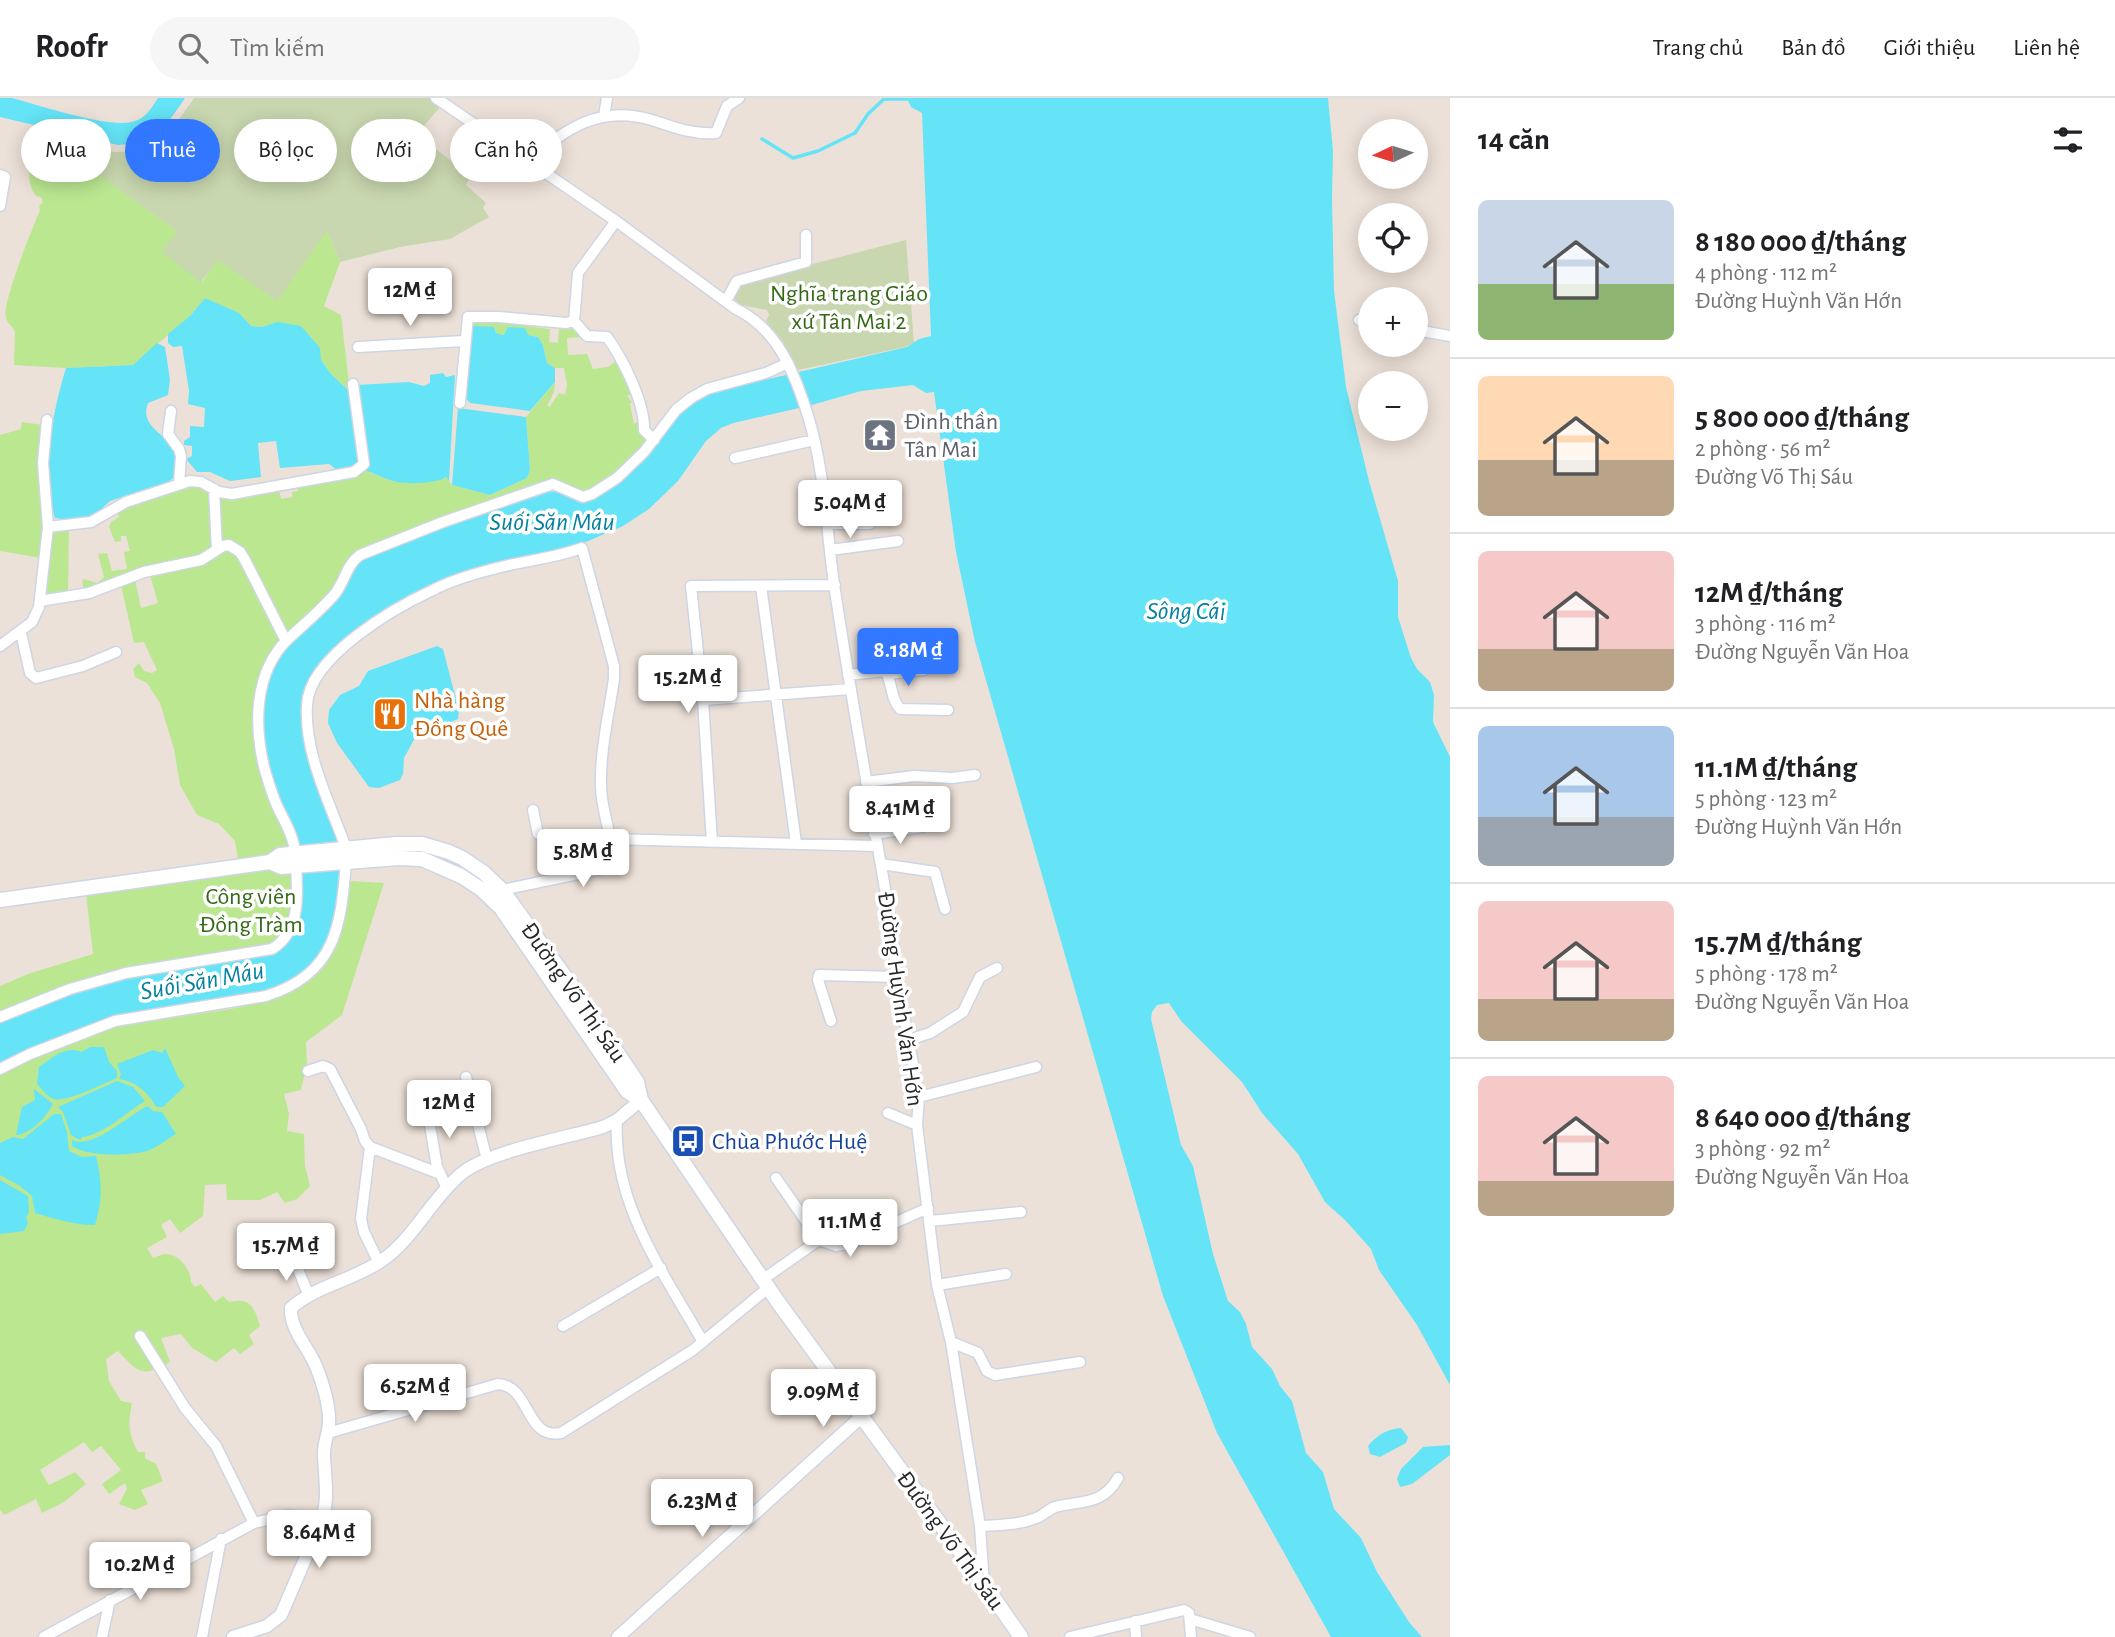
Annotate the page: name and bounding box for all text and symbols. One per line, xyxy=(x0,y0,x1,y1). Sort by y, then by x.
search box xyxy=(150,17,640,80)
icon: search xyxy=(174,29,212,67)
text: Roofr xyxy=(35,31,108,64)
text: Tìm kiếm xyxy=(230,35,325,61)
text: Trang chủ xyxy=(1653,36,1743,60)
text: Bản đồ xyxy=(1781,36,1845,60)
text: Giới thiệu xyxy=(1883,36,1975,60)
text: Liên hệ xyxy=(2013,36,2080,60)
chip: Mua xyxy=(21,119,111,182)
chip: Thuê xyxy=(125,119,220,182)
chip: Bộ lọc xyxy=(234,119,337,182)
chip: Mới xyxy=(351,119,436,182)
chip: Căn hộ xyxy=(450,119,562,182)
north arrow xyxy=(1358,119,1428,189)
map controls xyxy=(1358,119,1428,441)
icon: filters xyxy=(2049,121,2087,159)
text: 14 căn xyxy=(1478,125,1550,155)
button: locate xyxy=(1358,203,1428,273)
text: 8 180 000 ₫/tháng xyxy=(1695,227,1906,257)
icon: home xyxy=(1534,228,1618,312)
text: 4 phòng · 112 m² xyxy=(1695,262,1837,285)
pin: 12M ₫ xyxy=(361,268,459,328)
text: 12M ₫ xyxy=(384,279,436,302)
park label: Nghĩa trang Giáo xứ Tân Mai 2 xyxy=(770,282,928,334)
button: + xyxy=(1358,287,1428,357)
text: Đường Huỳnh Văn Hớn xyxy=(1695,290,1902,313)
button: − xyxy=(1358,371,1428,441)
text: 5 800 000 ₫/tháng xyxy=(1695,403,1909,433)
icon: home xyxy=(1534,404,1618,488)
place label: Đình thần Tân Mai xyxy=(904,410,998,462)
temple icon: Đình thần Tân Mai xyxy=(861,416,899,454)
text: 2 phòng · 56 m² xyxy=(1695,438,1831,461)
text: Đường Võ Thị Sáu xyxy=(1695,466,1853,489)
pin: 5.04M ₫ xyxy=(785,480,915,540)
text: 5.04M ₫ xyxy=(814,491,886,514)
water label: Suối Săn Máu xyxy=(489,509,615,535)
text: 12M ₫/tháng xyxy=(1695,578,1843,608)
icon: home xyxy=(1534,579,1618,663)
water label: Sông Cái xyxy=(1147,598,1226,624)
text: 3 phòng · 116 m² xyxy=(1695,613,1836,636)
pin: 8.18M ₫ xyxy=(843,628,973,688)
text: 8.18M ₫ xyxy=(873,639,943,662)
text: Đường Nguyễn Văn Hoa xyxy=(1695,641,1909,664)
pin: 15.2M ₫ xyxy=(623,656,753,715)
text: 15.2M ₫ xyxy=(654,666,722,689)
place label: Nhà hàng Đồng Quê xyxy=(414,689,508,741)
restaurant icon: Nhà hàng Đồng Quê xyxy=(371,695,409,733)
text: 11.1M ₫/tháng xyxy=(1695,753,1857,783)
icon: home xyxy=(1534,754,1618,838)
pin: 8.41M ₫ xyxy=(835,786,965,846)
text: 5 phòng · 123 m² xyxy=(1695,788,1837,811)
text: 8.41M ₫ xyxy=(865,797,935,820)
text: Đường Huỳnh Văn Hớn xyxy=(1695,816,1902,839)
pin: 5.8M ₫ xyxy=(526,830,640,889)
text: 5.8M ₫ xyxy=(553,840,613,863)
park label: Công viên Đồng Tràm xyxy=(199,885,303,937)
street label: Đường Huỳnh Văn Hớn xyxy=(873,890,927,1108)
street label: Đường Võ Thị Sáu xyxy=(516,918,630,1067)
text: 15.7M ₫/tháng xyxy=(1695,928,1861,958)
icon: home xyxy=(1534,929,1618,1013)
water label: Suối Săn Máu xyxy=(138,957,266,1005)
text: 5 phòng · 178 m² xyxy=(1695,963,1838,986)
text: Đường Nguyễn Văn Hoa xyxy=(1695,991,1909,1014)
pin: 12M ₫ xyxy=(400,1080,498,1140)
text: 12M ₫ xyxy=(423,1091,475,1114)
text: 8 640 000 ₫/tháng xyxy=(1695,1103,1910,1133)
icon: home xyxy=(1534,1104,1618,1188)
bus stop icon: Chùa Phước Huệ xyxy=(669,1122,707,1160)
place label: Chùa Phước Huệ xyxy=(712,1130,867,1154)
text: 3 phòng · 92 m² xyxy=(1695,1138,1830,1161)
text: Đường Nguyễn Văn Hoa xyxy=(1695,1166,1909,1189)
pin: 11.1M ₫ xyxy=(785,1200,915,1259)
text: 11.1M ₫ xyxy=(818,1210,882,1233)
pin: 15.7M ₫ xyxy=(221,1224,351,1283)
text: 15.7M ₫ xyxy=(253,1234,319,1257)
pin: 6.52M ₫ xyxy=(350,1364,480,1424)
pin: 9.09M ₫ xyxy=(758,1370,888,1429)
text: 6.52M ₫ xyxy=(380,1375,450,1398)
text: 9.09M ₫ xyxy=(787,1380,859,1403)
street label: Đường Võ Thị Sáu xyxy=(892,1467,1008,1614)
pin: 6.23M ₫ xyxy=(637,1480,767,1539)
text: 6.23M ₫ xyxy=(667,1490,737,1513)
pin: 8.64M ₫ xyxy=(254,1510,384,1570)
text: 8.64M ₫ xyxy=(283,1521,355,1544)
pin: 10.2M ₫ xyxy=(75,1542,205,1602)
text: 10.2M ₫ xyxy=(105,1553,175,1576)

